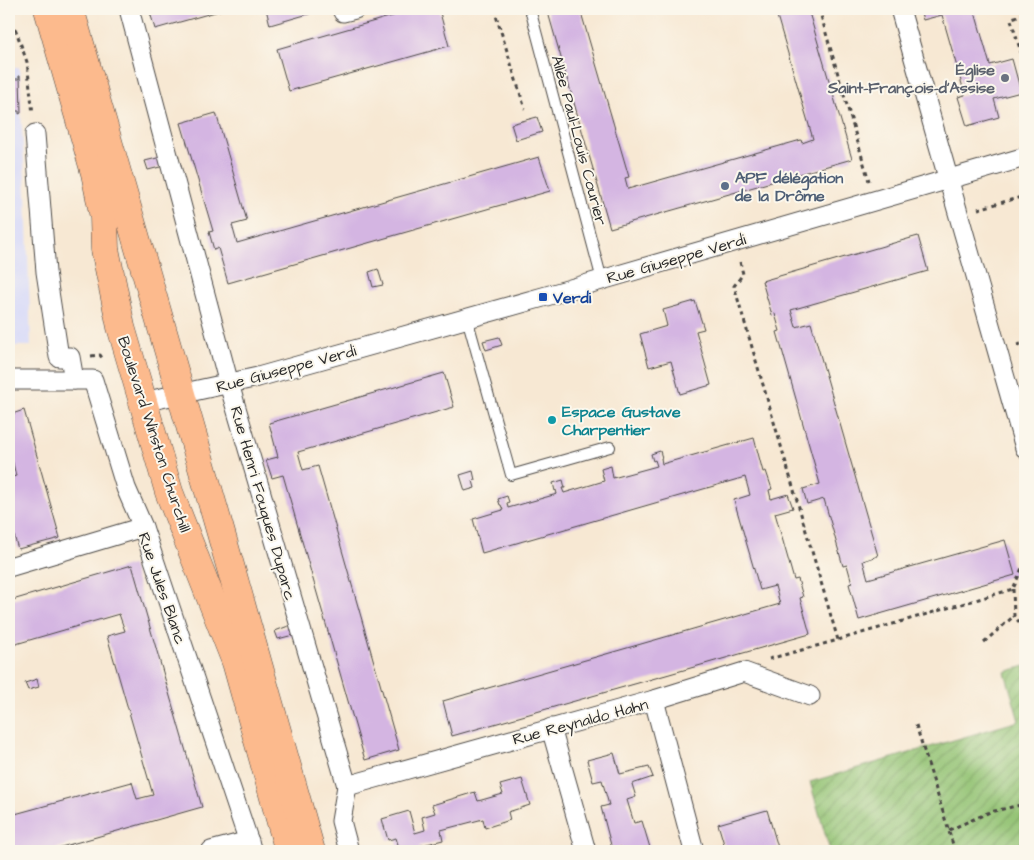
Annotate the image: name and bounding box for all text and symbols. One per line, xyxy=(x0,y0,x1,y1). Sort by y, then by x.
street label: Allée Paul-Louis Courier xyxy=(546,53,612,228)
place label: Église Saint-François-d'Assise xyxy=(827,59,995,99)
marker: Église Saint-François-d'Assise xyxy=(999,72,1011,84)
place label: APF délégation de la Drôme xyxy=(734,167,843,207)
marker: APF délégation de la Drôme xyxy=(719,180,731,192)
street label: Rue Giuseppe Verdi xyxy=(604,228,749,289)
place label: Verdi xyxy=(552,287,592,309)
marker: Verdi xyxy=(537,291,549,303)
street label: Boulevard Winston Churchill xyxy=(112,334,196,535)
street label: Rue Giuseppe Verdi xyxy=(214,340,359,398)
place label: Espace Gustave Charpentier xyxy=(562,401,681,441)
street label: Rue Henri Fouques Duparc xyxy=(225,404,301,603)
marker: Espace Gustave Charpentier xyxy=(546,414,558,426)
street label: Rue Jules Blanc xyxy=(133,529,191,647)
street label: Rue Reynaldo Hahn xyxy=(510,693,651,752)

